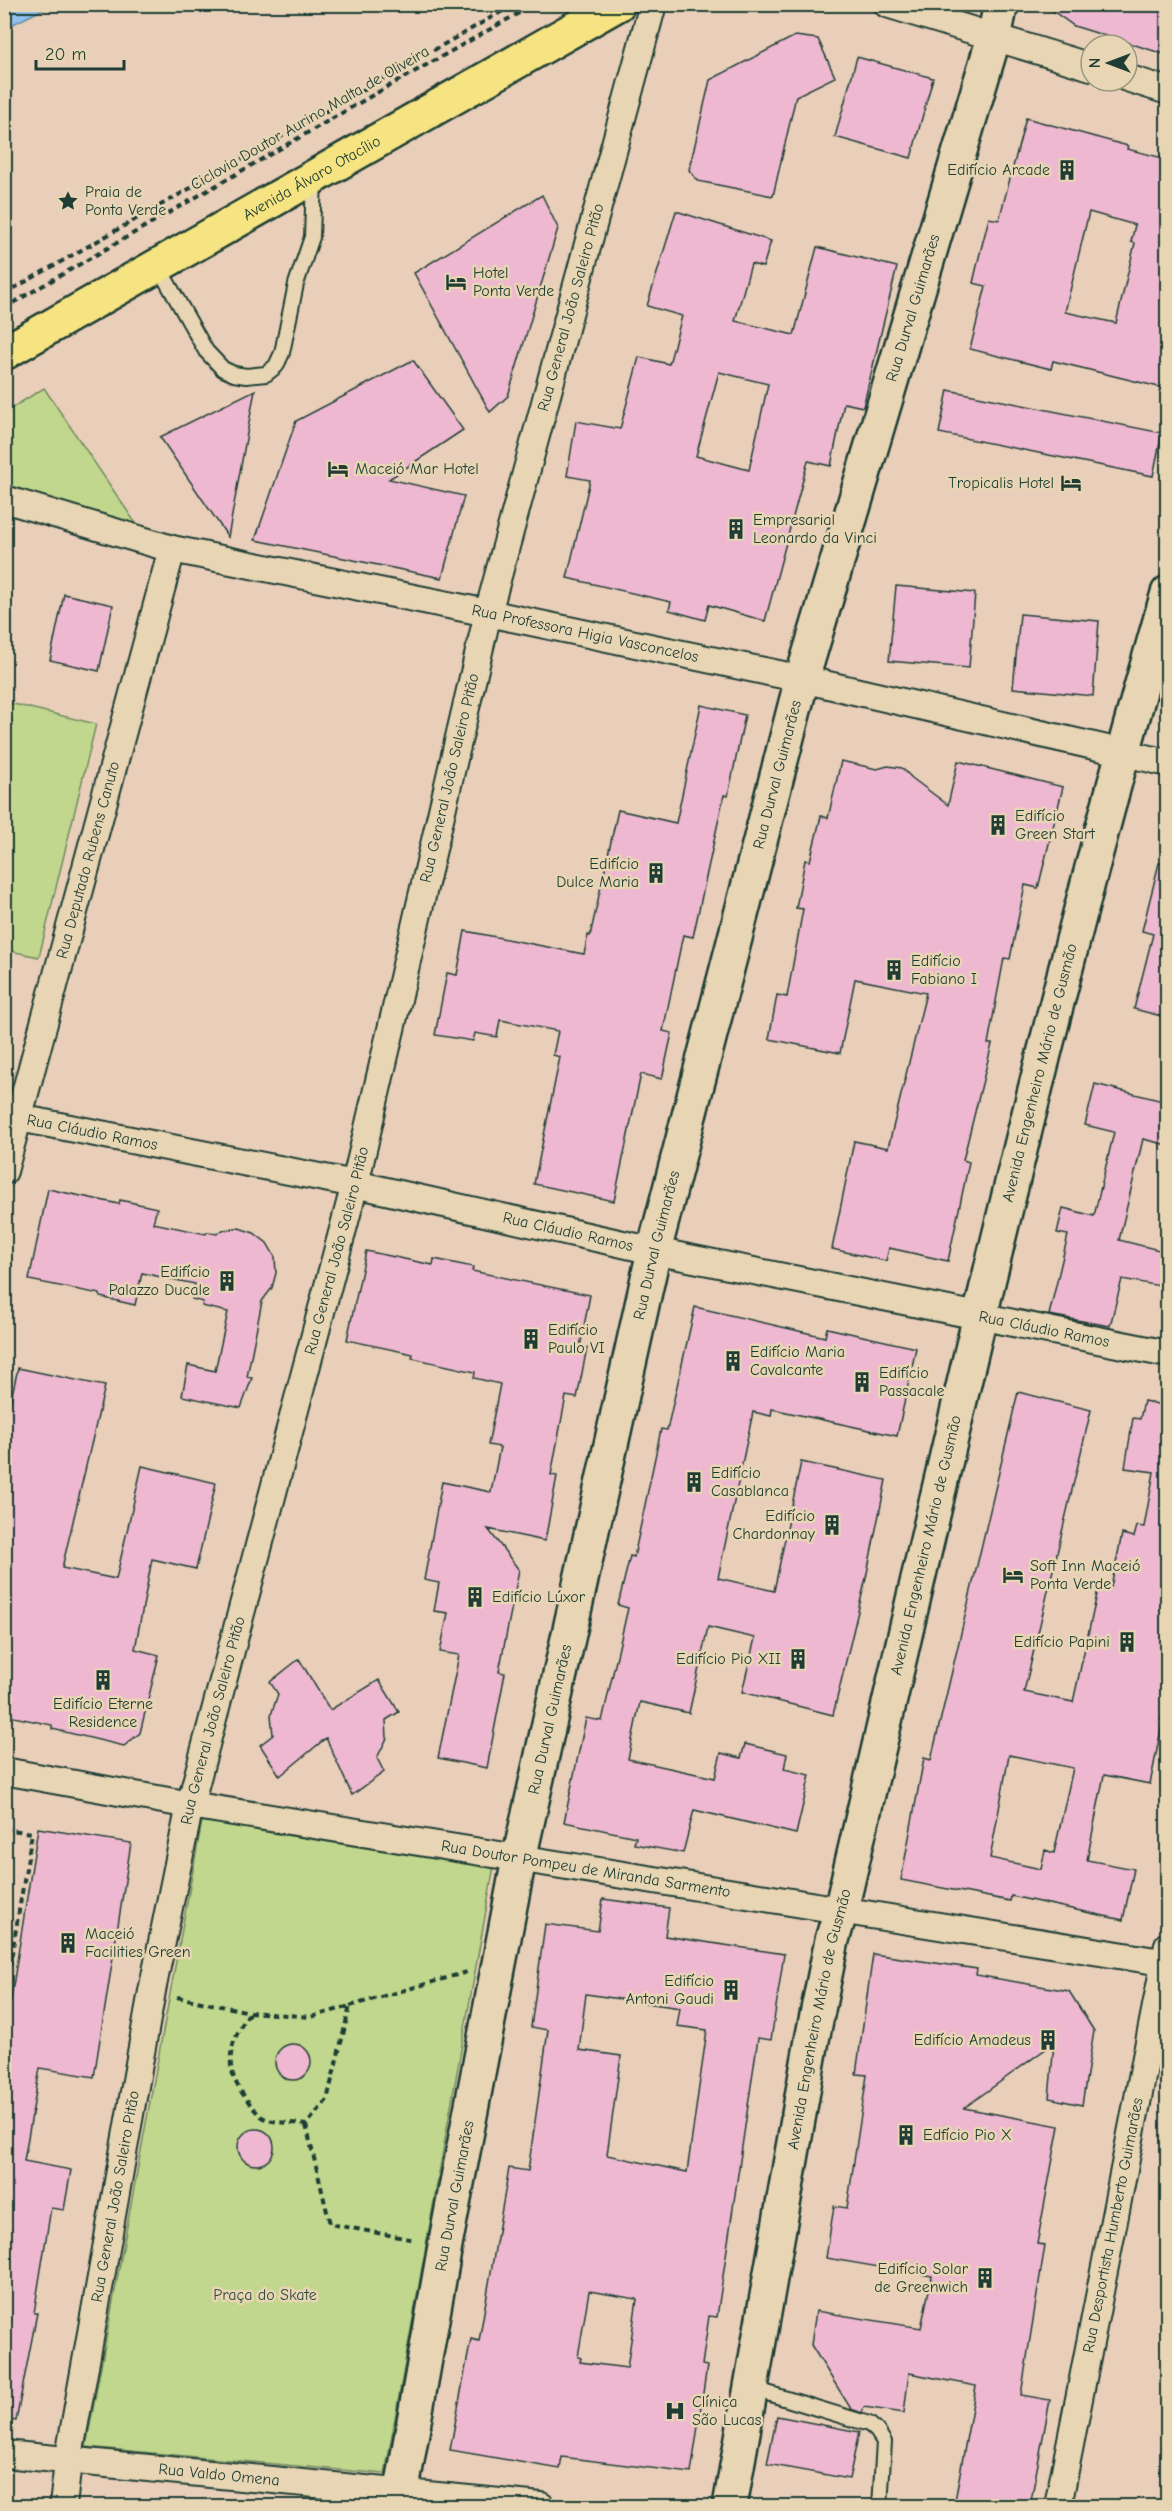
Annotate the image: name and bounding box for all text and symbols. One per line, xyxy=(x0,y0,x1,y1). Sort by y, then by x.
scale bar xyxy=(36,33,124,71)
north arrow xyxy=(1079,33,1139,93)
street label: Ciclovia Doutor Aurino Malta de Oliveira xyxy=(188,42,432,194)
text: 20 m xyxy=(45,44,86,65)
text: N xyxy=(1086,58,1104,68)
street label: Avenida Álvaro Otacílio xyxy=(240,132,384,224)
building icon: Edifício Arcade xyxy=(1055,158,1079,182)
place label: Edifício Arcade xyxy=(947,161,1050,179)
place label: Praia de Ponta Verde xyxy=(85,183,166,219)
place icon: Praia de Ponta Verde xyxy=(56,189,80,213)
street label: Rua General João Saleiro Pitão xyxy=(534,202,608,413)
street label: Rua Durval Guimarães xyxy=(882,232,944,384)
place label: Hotel Ponta Verde xyxy=(473,264,554,300)
hotel icon: Hotel Ponta Verde xyxy=(444,270,468,294)
hotel icon: Maceió Mar Hotel xyxy=(326,457,350,481)
place label: Maceió Mar Hotel xyxy=(355,460,479,478)
hotel icon: Tropicalis Hotel xyxy=(1059,471,1083,495)
place label: Tropicalis Hotel xyxy=(948,474,1054,492)
place label: Empresarial Leonardo da Vinci xyxy=(753,511,877,547)
building icon: Empresarial Leonardo da Vinci xyxy=(724,517,748,541)
street label: Rua Professora Higia Vasconcelos xyxy=(470,601,701,666)
street label: Rua General João Saleiro Pitão xyxy=(416,671,483,884)
street label: Rua Durval Guimarães xyxy=(749,698,805,851)
street label: Rua Deputado Rubens Canuto xyxy=(53,759,123,961)
place label: Edifício Green Start xyxy=(1015,807,1095,843)
building icon: Edifício Green Start xyxy=(986,813,1010,837)
place label: Edifício Dulce Maria xyxy=(556,855,639,891)
building icon: Edifício Dulce Maria xyxy=(644,861,668,885)
street label: Avenida Engenheiro Mário de Gusmão xyxy=(999,941,1081,1204)
place label: Edifício Fabiano I xyxy=(911,952,977,988)
building icon: Edifício Fabiano I xyxy=(882,958,906,982)
street label: Rua Cláudio Ramos xyxy=(25,1111,160,1154)
street label: Rua General João Saleiro Pitão xyxy=(301,1145,372,1357)
street label: Rua Durval Guimarães xyxy=(630,1168,684,1322)
street label: Rua Cláudio Ramos xyxy=(501,1208,635,1255)
place label: Edifício Palazzo Ducale xyxy=(109,1263,210,1299)
building icon: Edifício Palazzo Ducale xyxy=(215,1269,239,1293)
street label: Rua Cláudio Ramos xyxy=(977,1307,1111,1351)
place label: Edifício Paulo VI xyxy=(548,1321,605,1357)
building icon: Edifício Paulo VI xyxy=(519,1327,543,1351)
place label: Edifício Maria Cavalcante xyxy=(750,1343,845,1379)
building icon: Edifício Maria Cavalcante xyxy=(721,1349,745,1373)
place label: Edifício Passacale xyxy=(879,1364,945,1400)
building icon: Edifício Passacale xyxy=(850,1370,874,1394)
street label: Avenida Engenheiro Mário de Gusmão xyxy=(887,1414,965,1677)
place label: Edifício Casablanca xyxy=(711,1464,789,1500)
building icon: Edifício Casablanca xyxy=(682,1470,706,1494)
place label: Edifício Chardonnay xyxy=(732,1507,816,1543)
building icon: Edifício Chardonnay xyxy=(820,1513,844,1537)
place label: Soft Inn Maceió Ponta Verde xyxy=(1030,1557,1140,1593)
hotel icon: Soft Inn Maceió Ponta Verde xyxy=(1001,1563,1025,1587)
building icon: Edifício Lúxor xyxy=(463,1585,487,1609)
place label: Edifício Lúxor xyxy=(492,1588,586,1606)
street label: Rua General João Saleiro Pitão xyxy=(177,1615,249,1826)
building icon: Edifício Papini xyxy=(1115,1630,1139,1654)
place label: Edifício Papini xyxy=(1014,1633,1110,1651)
street label: Rua Durval Guimarães xyxy=(525,1642,575,1796)
building icon: Edifício Pio XII xyxy=(786,1647,810,1671)
place label: Edifício Pio XII xyxy=(676,1650,781,1668)
building icon: Edifício Eterne Residence xyxy=(91,1668,115,1692)
place label: Edifício Eterne Residence xyxy=(53,1695,153,1731)
street label: Rua Doutor Pompeu de Miranda Sarmento xyxy=(440,1837,732,1901)
street label: Avenida Engenheiro Mário de Gusmão xyxy=(784,1887,855,2151)
place label: Maceió Facilities Green xyxy=(85,1925,191,1961)
building icon: Maceió Facilities Green xyxy=(56,1931,80,1955)
place label: Edifício Antoni Gaudi xyxy=(625,1972,714,2008)
building icon: Edifício Antoni Gaudi xyxy=(719,1978,743,2002)
building icon: Edifício Amadeus xyxy=(1036,2028,1060,2052)
place label: Edifício Amadeus xyxy=(914,2031,1031,2049)
street label: Rua General João Saleiro Pitão xyxy=(88,2089,143,2304)
street label: Rua Desportista Humberto Guimarães xyxy=(1079,2096,1147,2354)
street label: Rua Durval Guimarães xyxy=(432,2119,478,2273)
building icon: Edfício Pio X xyxy=(894,2123,918,2147)
place label: Edfício Pio X xyxy=(923,2126,1012,2144)
place label: Edifício Solar de Greenwich xyxy=(874,2260,969,2296)
building icon: Edifício Solar de Greenwich xyxy=(973,2266,997,2290)
park label: Praça do Skate xyxy=(213,2286,317,2304)
place label: Clínica São Lucas xyxy=(692,2393,762,2429)
hospital icon: Clínica São Lucas xyxy=(663,2399,687,2423)
street label: Rua Valdo Omena xyxy=(158,2460,280,2490)

